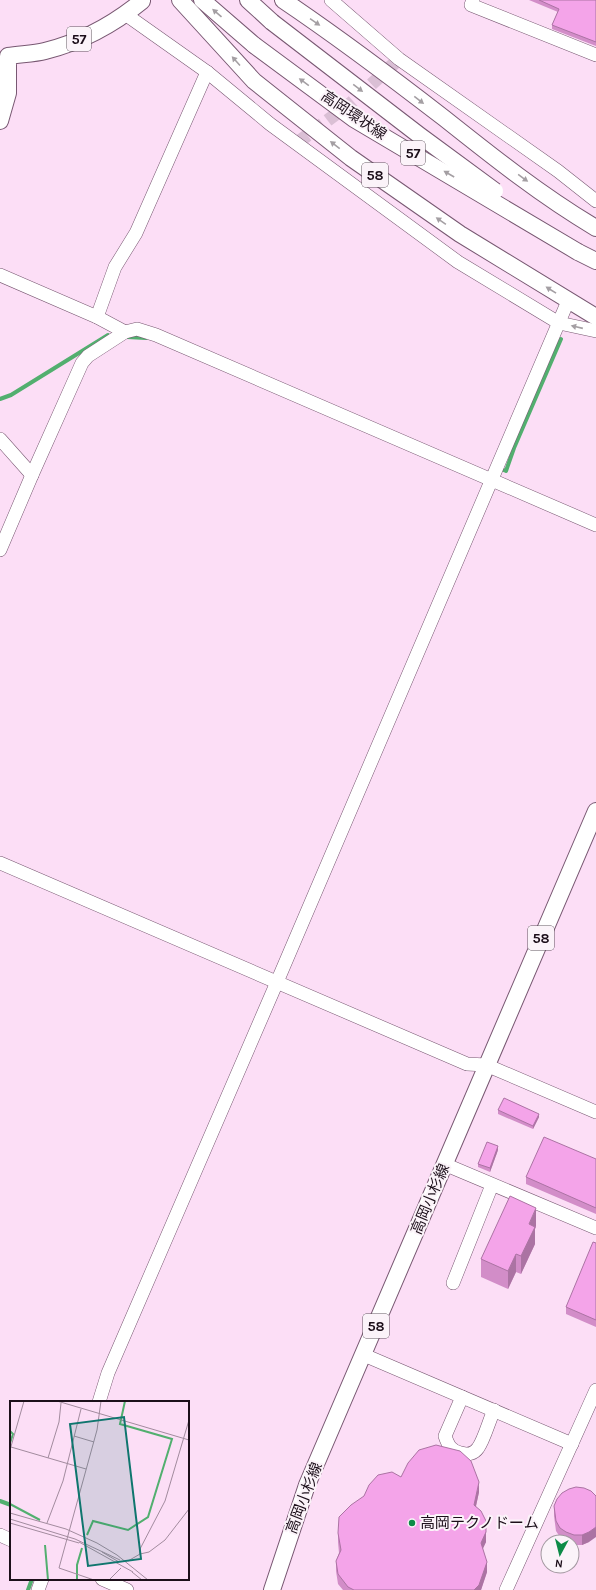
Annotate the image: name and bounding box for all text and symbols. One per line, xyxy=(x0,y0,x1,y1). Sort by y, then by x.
one-way arrow xyxy=(212,9,223,18)
one-way arrow xyxy=(310,18,321,26)
road number: 57 xyxy=(67,27,91,51)
one-way arrow xyxy=(231,56,241,66)
one-way arrow xyxy=(299,78,309,86)
one-way arrow xyxy=(353,84,364,93)
street label: 高岡環状線 xyxy=(318,87,390,143)
one-way arrow xyxy=(414,95,425,104)
one-way arrow xyxy=(329,141,340,149)
road number: 57 xyxy=(401,141,425,165)
road number: 58 xyxy=(362,163,388,187)
one-way arrow xyxy=(443,171,455,178)
one-way arrow xyxy=(518,174,528,182)
one-way arrow xyxy=(435,217,446,225)
one-way arrow xyxy=(545,286,557,293)
one-way arrow xyxy=(571,324,583,330)
road number: 58 xyxy=(528,926,554,950)
street label: 高岡小杉線 xyxy=(407,1161,453,1237)
road number: 58 xyxy=(363,1314,389,1338)
inset map xyxy=(10,1401,189,1580)
street label: 高岡小杉線 xyxy=(282,1460,326,1536)
place label: 高岡テクノドーム xyxy=(420,1514,539,1532)
marker: 高岡テクノドーム xyxy=(407,1518,417,1528)
north arrow xyxy=(540,1534,580,1574)
text: N xyxy=(554,1556,564,1570)

